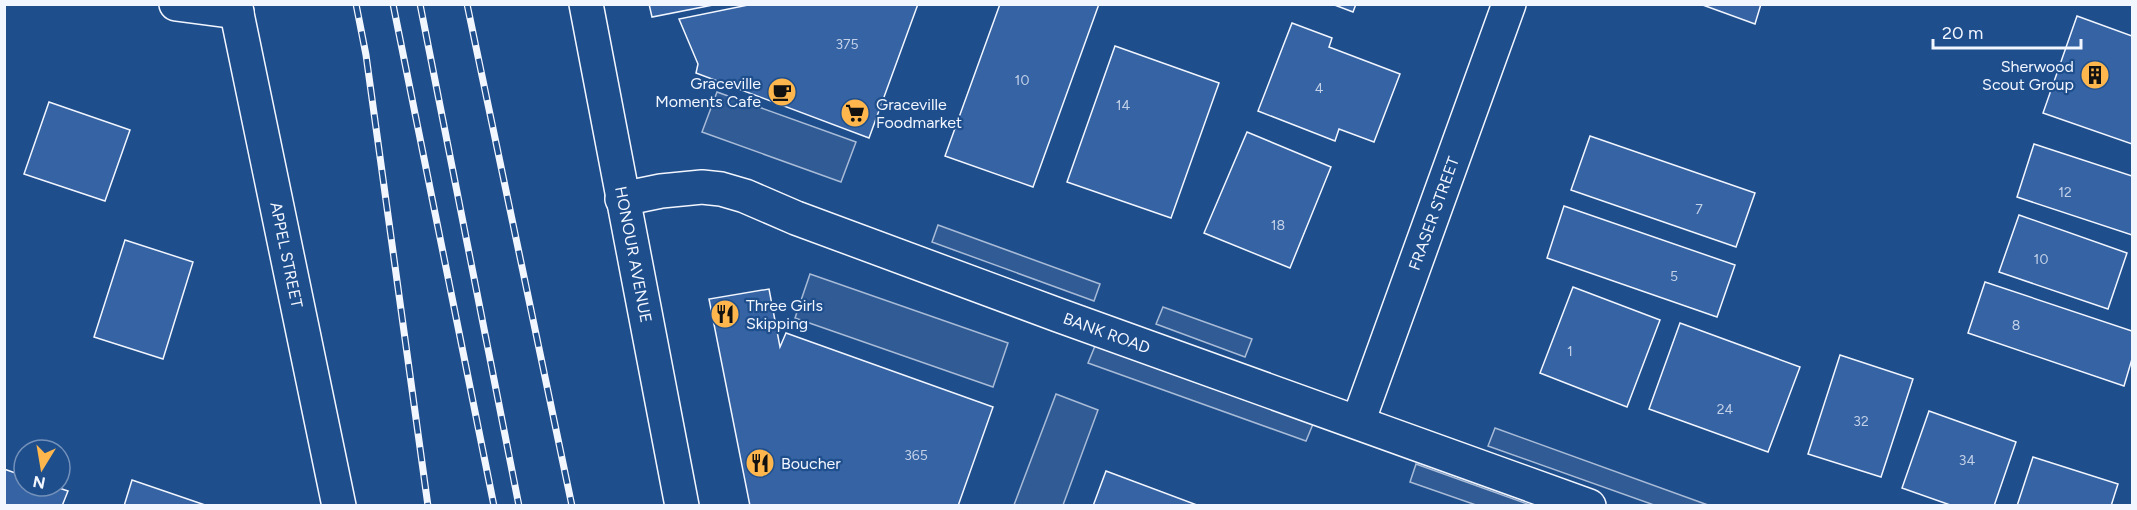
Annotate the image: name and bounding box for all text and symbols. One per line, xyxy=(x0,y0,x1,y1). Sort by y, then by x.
scale bar xyxy=(1933,12,2082,50)
text: 20 m xyxy=(1942,22,1983,44)
house number: 375 xyxy=(835,36,859,53)
place label: Sherwood Scout Group xyxy=(1982,57,2074,94)
building icon: Sherwood Scout Group xyxy=(2079,59,2111,91)
house number: 10 xyxy=(1015,72,1029,89)
place label: Graceville Moments Cafe xyxy=(655,74,761,111)
cafe icon: Graceville Moments Cafe xyxy=(766,76,798,108)
house number: 4 xyxy=(1315,80,1324,97)
place label: Graceville Foodmarket xyxy=(876,95,962,132)
supermarket icon: Graceville Foodmarket xyxy=(839,97,871,129)
house number: 14 xyxy=(1116,97,1131,114)
street label: FRASER STREET xyxy=(1405,154,1463,273)
house number: 12 xyxy=(2058,184,2072,201)
street label: HONOUR AVENUE xyxy=(611,185,656,324)
street label: APPEL STREET xyxy=(266,200,307,310)
house number: 7 xyxy=(1695,201,1703,218)
house number: 18 xyxy=(1271,217,1285,234)
house number: 10 xyxy=(2034,251,2048,268)
house number: 5 xyxy=(1670,268,1678,285)
place label: Three Girls Skipping xyxy=(746,296,823,333)
restaurant icon: Three Girls Skipping xyxy=(709,298,741,330)
street label: BANK ROAD xyxy=(1061,309,1153,357)
house number: 8 xyxy=(2012,317,2020,334)
house number: 1 xyxy=(1567,343,1573,360)
house number: 24 xyxy=(1717,401,1734,418)
house number: 32 xyxy=(1853,413,1869,430)
north arrow xyxy=(12,438,72,498)
restaurant icon: Boucher xyxy=(744,447,776,479)
house number: 365 xyxy=(904,447,928,464)
house number: 34 xyxy=(1959,452,1975,469)
place label: Boucher xyxy=(781,454,841,473)
text: N xyxy=(31,472,47,493)

